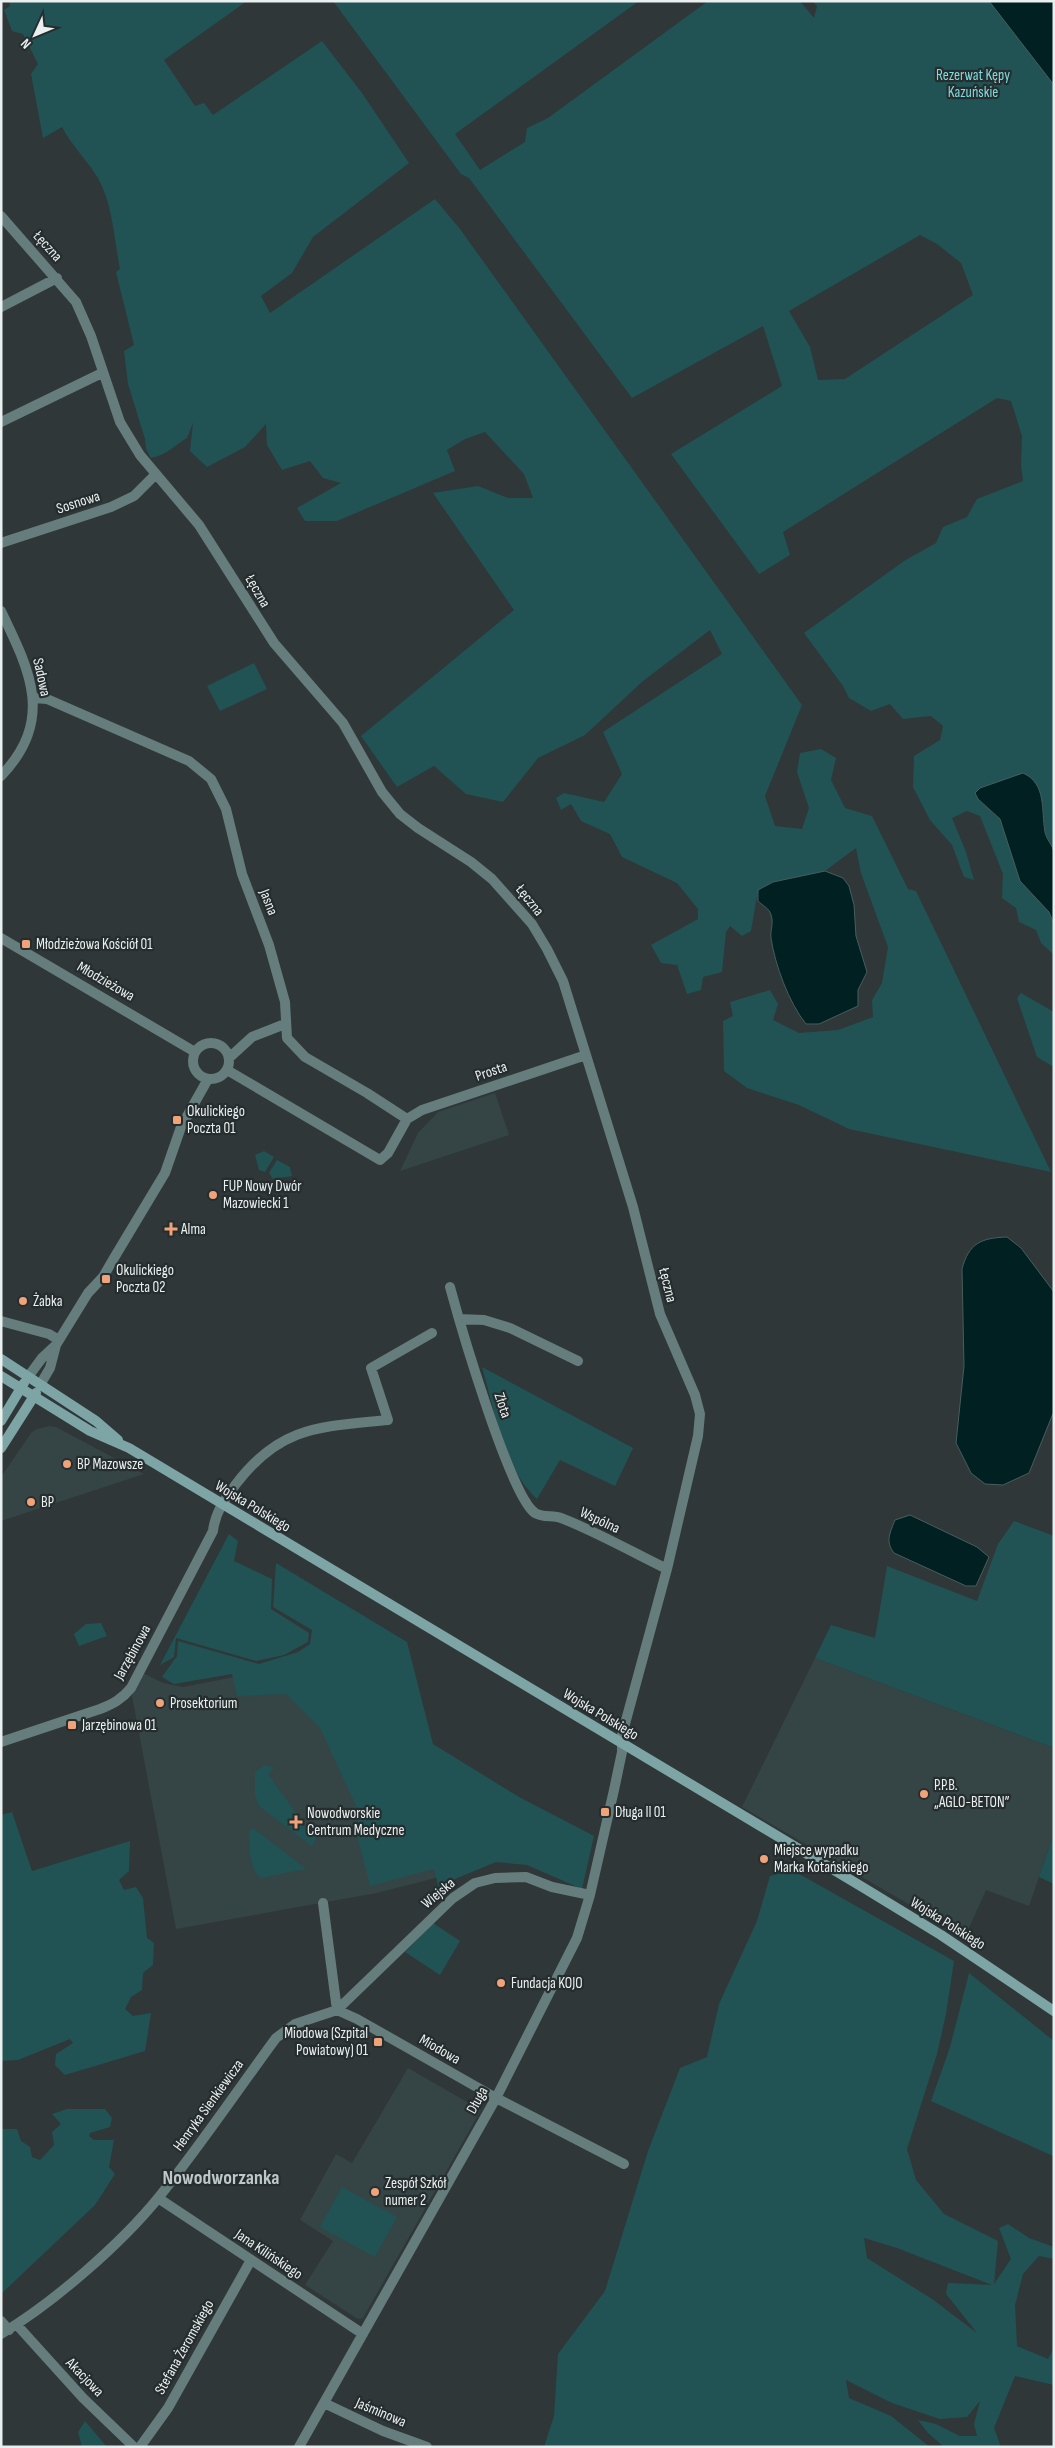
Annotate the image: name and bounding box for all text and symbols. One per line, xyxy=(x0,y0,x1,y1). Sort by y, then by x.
north arrow xyxy=(10,10,60,60)
text: N xyxy=(17,35,35,52)
park label: Rezerwat Kępy Kazuńskie xyxy=(936,66,1010,102)
street label: Łęczna xyxy=(28,226,67,266)
street label: Sosnowa xyxy=(54,486,103,518)
street label: Łęczna xyxy=(240,571,275,611)
street label: Sadowa xyxy=(28,656,55,698)
street label: Łęczna xyxy=(511,880,548,920)
street label: Jasna xyxy=(255,886,282,918)
place label: Młodzieżowa Kościół 01 xyxy=(36,935,153,954)
marker: Młodzieżowa Kościół 01 xyxy=(20,938,32,950)
street label: Młodzieżowa xyxy=(73,957,138,1006)
street label: Prosta xyxy=(473,1057,510,1086)
place label: Okulickiego Poczta 01 xyxy=(187,1102,245,1138)
marker: Okulickiego Poczta 01 xyxy=(171,1114,183,1126)
place label: FUP Nowy Dwór Mazowiecki 1 xyxy=(223,1177,302,1213)
marker: FUP Nowy Dwór Mazowiecki 1 xyxy=(207,1189,219,1201)
place label: Alma xyxy=(180,1220,206,1239)
marker: Alma xyxy=(165,1223,177,1235)
place label: Okulickiego Poczta 02 xyxy=(116,1261,174,1297)
street label: Łęczna xyxy=(654,1265,681,1305)
marker: Okulickiego Poczta 02 xyxy=(100,1273,112,1285)
place label: Żabka xyxy=(33,1292,63,1311)
marker: Żabka xyxy=(17,1295,29,1307)
street label: Złota xyxy=(490,1390,516,1420)
place label: BP Mazowsze xyxy=(77,1455,143,1474)
marker: BP Mazowsze xyxy=(61,1458,73,1470)
street label: Wojska Polskiego xyxy=(211,1476,294,1536)
place label: BP xyxy=(41,1493,54,1512)
marker: BP xyxy=(25,1496,37,1508)
street label: Wspólna xyxy=(577,1503,623,1538)
street label: Jarzębinowa xyxy=(109,1621,155,1684)
street label: Wojska Polskiego xyxy=(559,1684,642,1744)
place label: Prosektorium xyxy=(170,1694,237,1713)
marker: Prosektorium xyxy=(154,1697,166,1709)
place label: Jarzębinowa 01 xyxy=(81,1716,157,1735)
marker: Jarzębinowa 01 xyxy=(66,1719,78,1731)
place label: P.P.B. „AGLO-BETON” xyxy=(934,1776,1010,1812)
marker: P.P.B. „AGLO-BETON” xyxy=(918,1788,930,1800)
place label: Długa II 01 xyxy=(615,1803,667,1822)
place label: Nowodworskie Centrum Medyczne xyxy=(307,1804,404,1840)
marker: Długa II 01 xyxy=(599,1806,611,1818)
marker: Nowodworskie Centrum Medyczne xyxy=(289,1815,303,1829)
place label: Miejsce wypadku Marka Kotańskiego xyxy=(774,1841,868,1877)
marker: Miejsce wypadku Marka Kotańskiego xyxy=(758,1853,770,1865)
street label: Wiejska xyxy=(418,1874,459,1913)
street label: Wojska Polskiego xyxy=(907,1893,989,1954)
place label: Fundacja KOJO xyxy=(511,1974,583,1993)
marker: Fundacja KOJO xyxy=(495,1977,507,1989)
place label: Miodowa (Szpital Powiatowy) 01 xyxy=(284,2024,369,2060)
street label: Miodowa xyxy=(416,2030,464,2069)
marker: Miodowa (Szpital Powiatowy) 01 xyxy=(372,2036,384,2048)
street label: Henryka Sienkiewicza xyxy=(169,2056,248,2155)
street label: Długa xyxy=(462,2083,493,2117)
district label: Nowodworzanka xyxy=(162,2166,280,2190)
place label: Zespół Szkół numer 2 xyxy=(385,2174,446,2210)
marker: Zespół Szkół numer 2 xyxy=(369,2186,381,2198)
street label: Jana Kilińskiego xyxy=(230,2224,306,2284)
street label: Stefana Żeromskiego xyxy=(151,2297,218,2398)
street label: Akacjowa xyxy=(61,2353,108,2401)
street label: Jaśminowa xyxy=(352,2393,409,2432)

